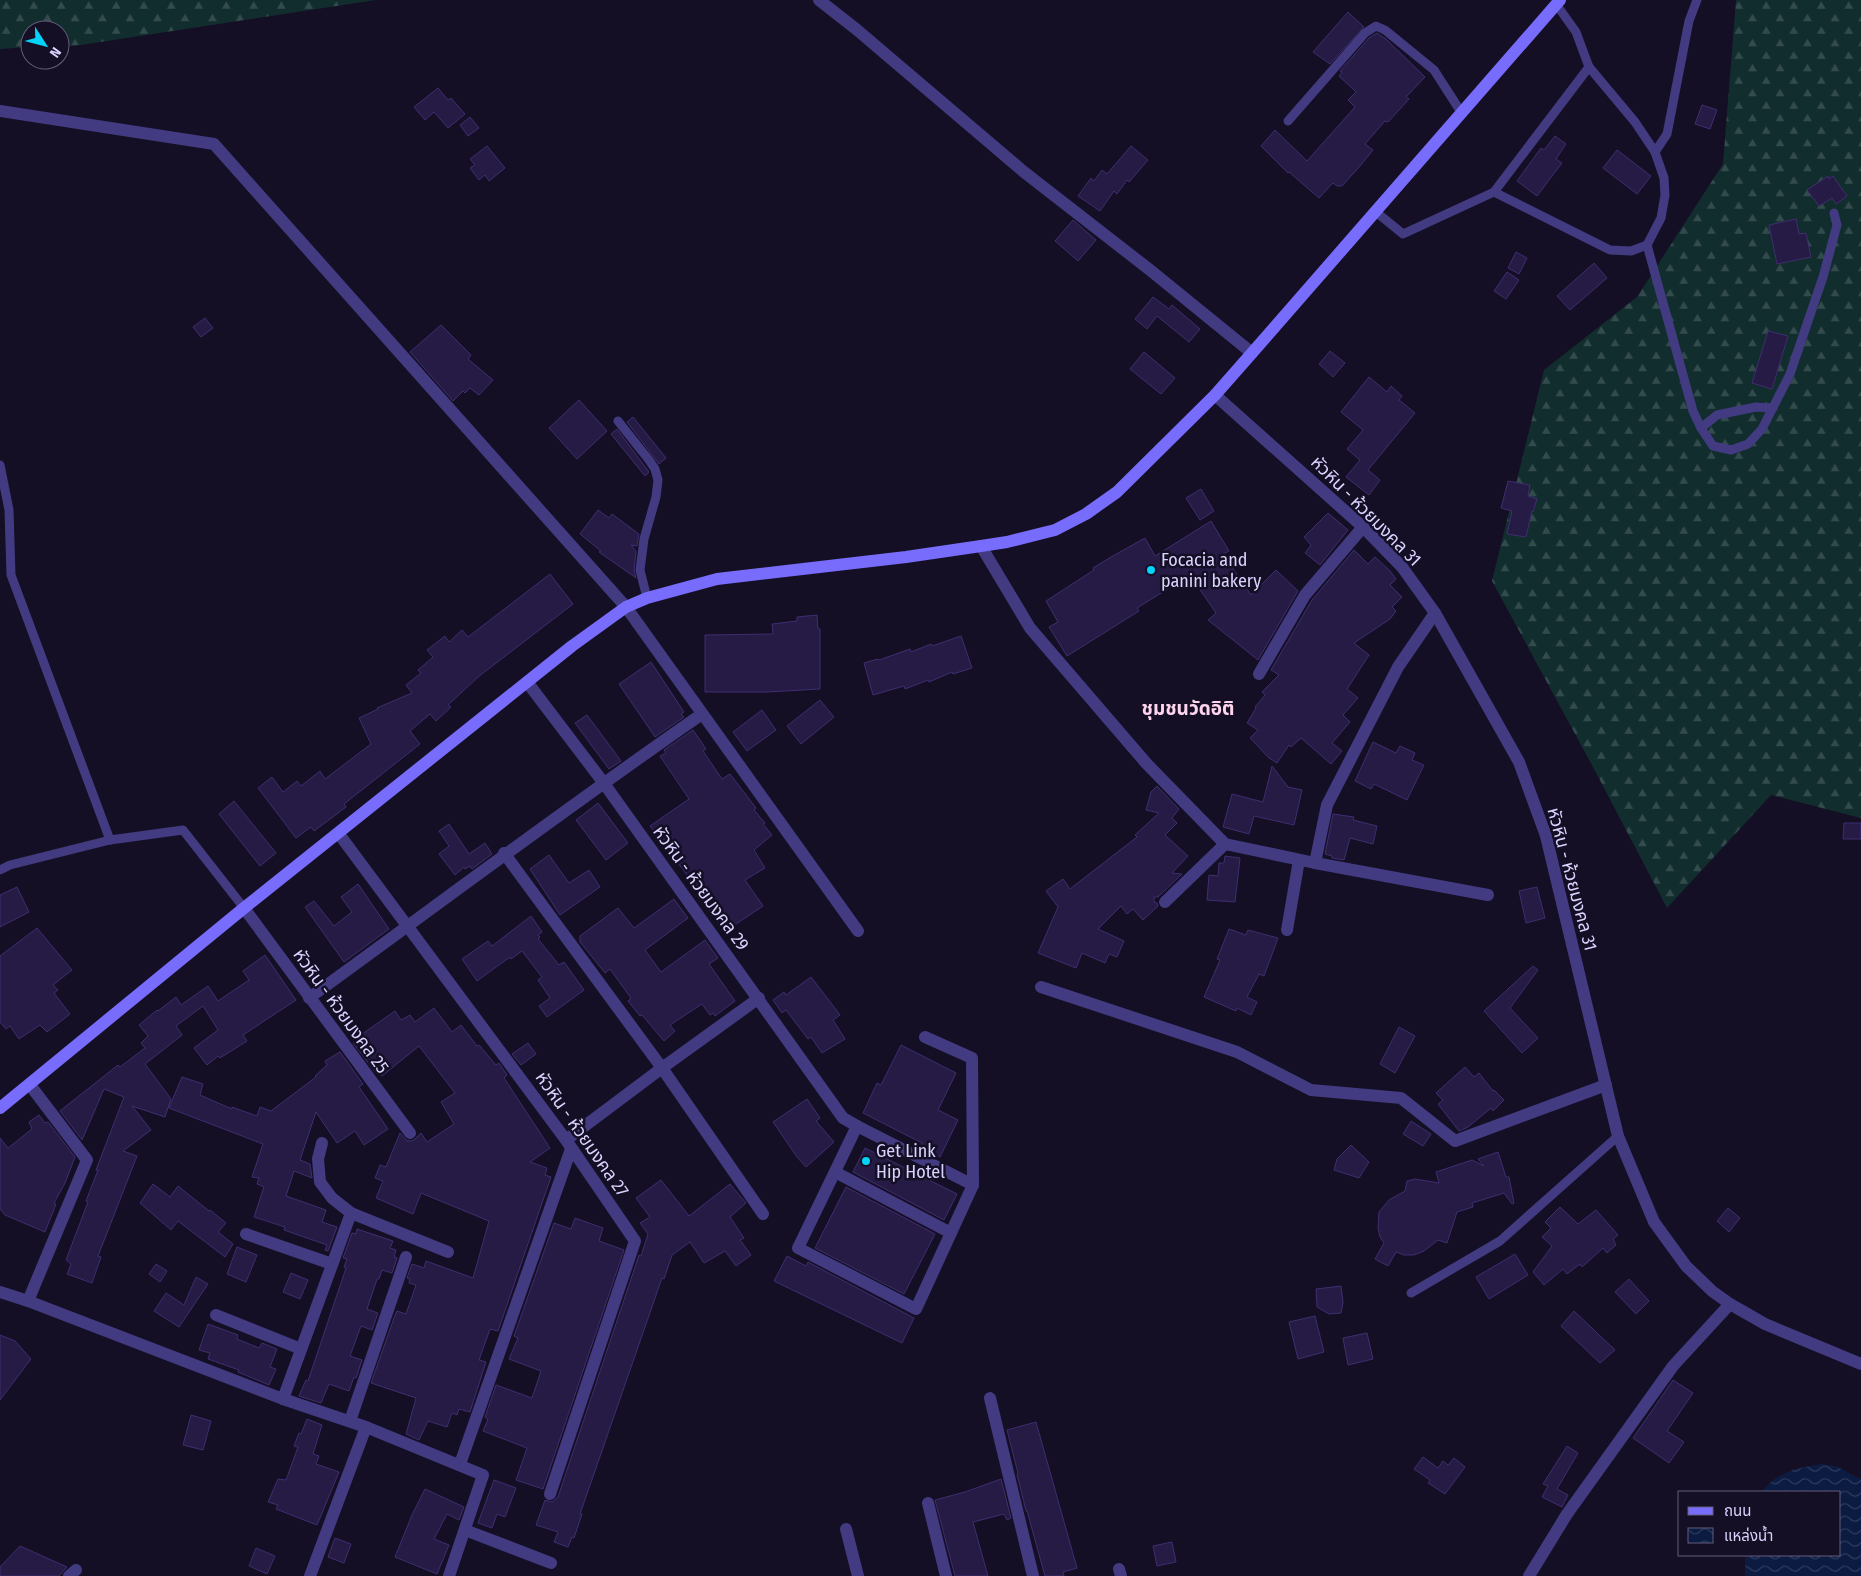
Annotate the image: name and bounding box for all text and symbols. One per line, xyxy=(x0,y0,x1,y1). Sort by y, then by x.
north arrow xyxy=(20,20,70,70)
text: N xyxy=(46,44,64,61)
street label: หัวหิน - ห้วยมงคล 31 xyxy=(1306,451,1426,571)
place label: Focacia and panini bakery xyxy=(1161,549,1261,592)
marker: Focacia and panini bakery xyxy=(1145,564,1157,576)
district label: ชุมชนวัดอิติ xyxy=(1142,697,1234,720)
street label: หัวหิน - ห้วยมงคล 31 xyxy=(1542,805,1602,953)
street label: หัวหิน - ห้วยมงคล 29 xyxy=(648,821,754,955)
street label: หัวหิน - ห้วยมงคล 25 xyxy=(288,944,394,1078)
street label: หัวหิน - ห้วยมงคล 27 xyxy=(531,1067,633,1201)
place label: Get Link Hip Hotel xyxy=(876,1140,945,1183)
marker: Get Link Hip Hotel xyxy=(860,1155,872,1167)
legend xyxy=(1678,1491,1841,1556)
text: ถนน xyxy=(1724,1502,1751,1520)
text: แหล่งน้ำ xyxy=(1724,1525,1773,1545)

